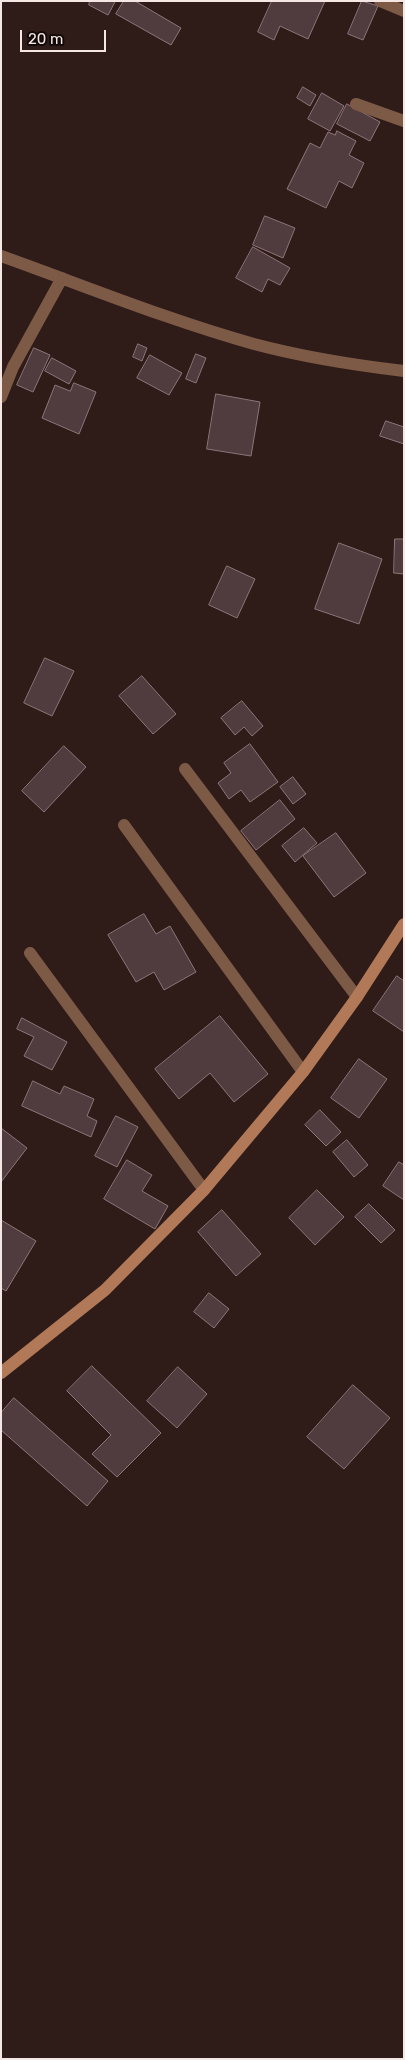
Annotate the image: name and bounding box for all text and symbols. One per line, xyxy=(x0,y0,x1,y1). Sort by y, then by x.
scale bar xyxy=(22,20,109,52)
text: 20 m xyxy=(28,30,63,48)

